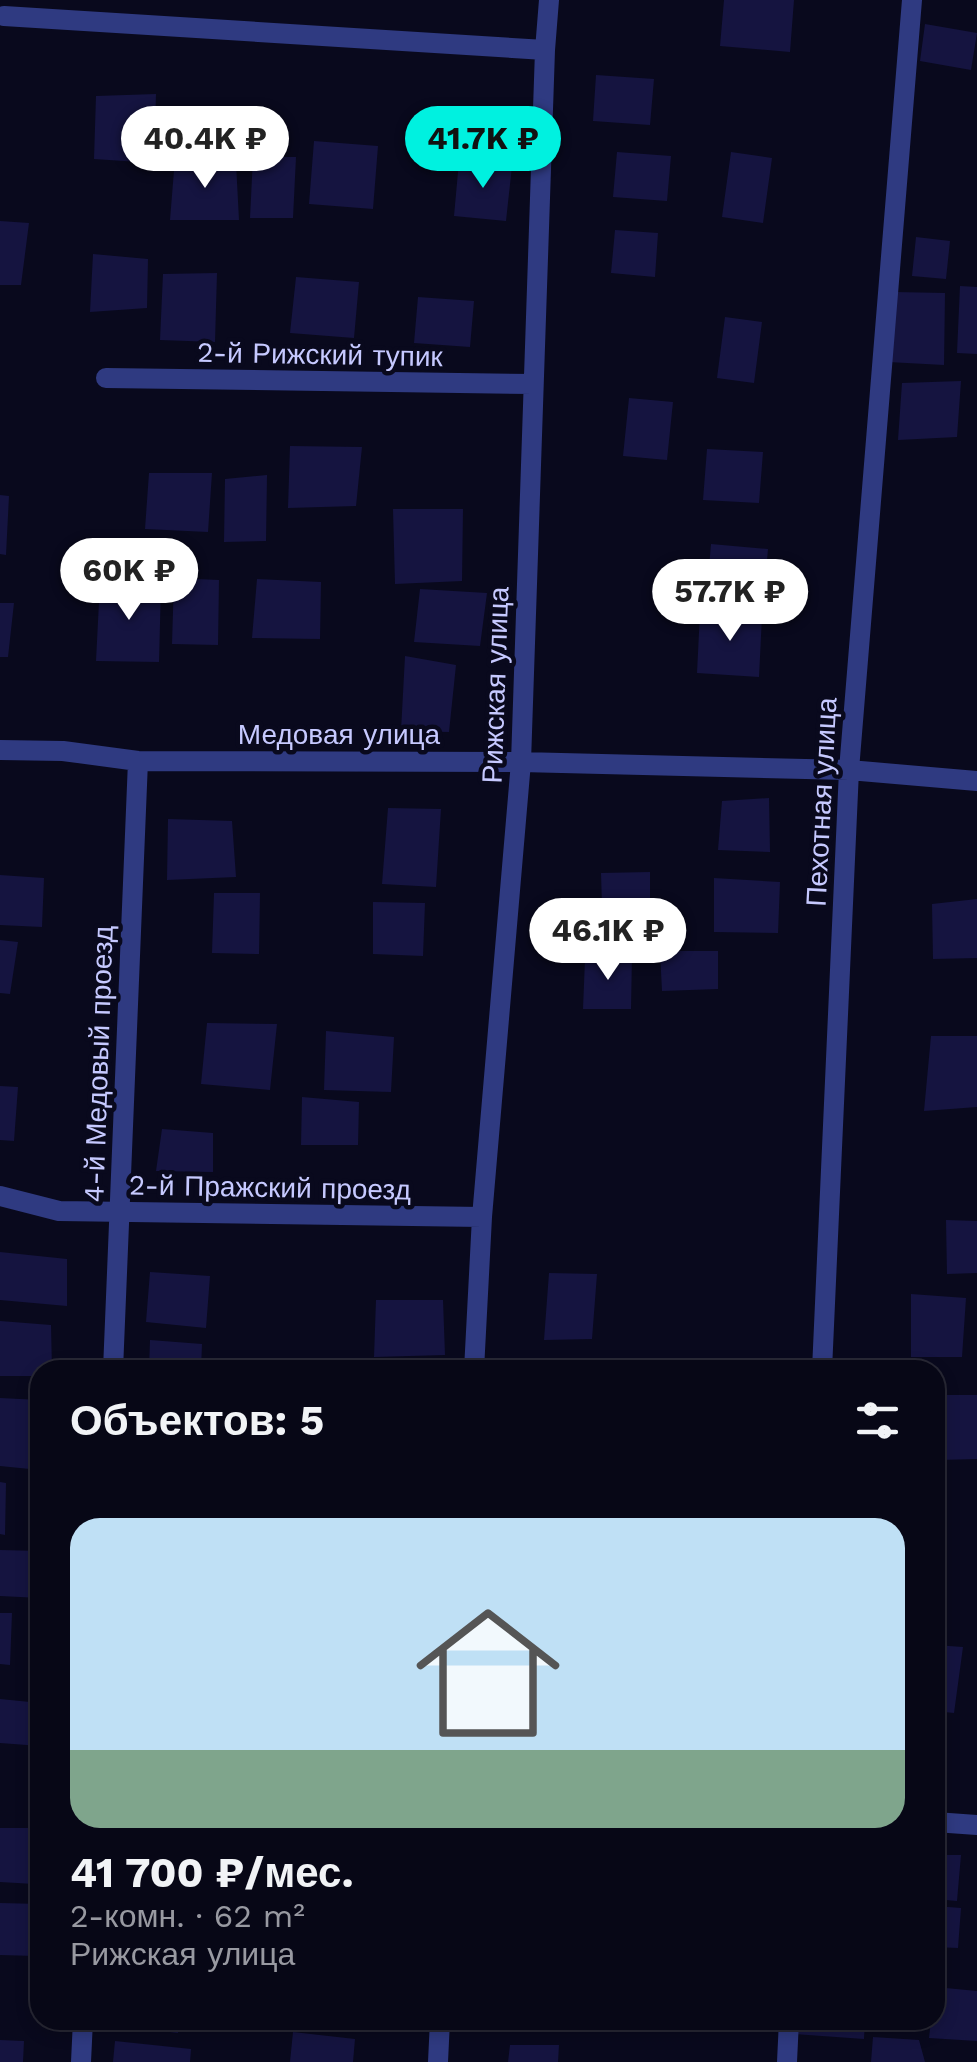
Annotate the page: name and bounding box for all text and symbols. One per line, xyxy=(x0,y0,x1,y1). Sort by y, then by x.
pin: 40.4K ₽ xyxy=(113,106,297,191)
pin: 41.7K ₽ xyxy=(391,106,575,191)
text: 40.4K ₽ xyxy=(143,119,267,157)
text: 41.7K ₽ xyxy=(427,119,539,157)
street label: 2-й Рижский тупик xyxy=(197,336,444,373)
pin: 60K ₽ xyxy=(59,538,199,623)
text: 60K ₽ xyxy=(82,551,176,589)
pin: 57.7K ₽ xyxy=(638,559,822,644)
text: 57.7K ₽ xyxy=(674,572,786,610)
street label: Рижская улица xyxy=(476,585,515,784)
street label: Пехотная улица xyxy=(800,696,843,907)
street label: Медовая улица xyxy=(238,718,441,751)
pin: 46.1K ₽ xyxy=(516,898,700,983)
text: 46.1K ₽ xyxy=(551,911,665,949)
street label: 4-й Медовый проезд xyxy=(77,925,120,1203)
street label: 2-й Пражский проезд xyxy=(129,1169,411,1206)
icon: filters xyxy=(850,1393,905,1448)
text: Объектов: 5 xyxy=(70,1396,324,1445)
icon: home xyxy=(398,1583,578,1763)
text: 41 700 ₽/мес. xyxy=(70,1848,354,1897)
text: 2-комн. · 62 m² xyxy=(70,1897,305,1935)
text: Рижская улица xyxy=(70,1935,295,1973)

